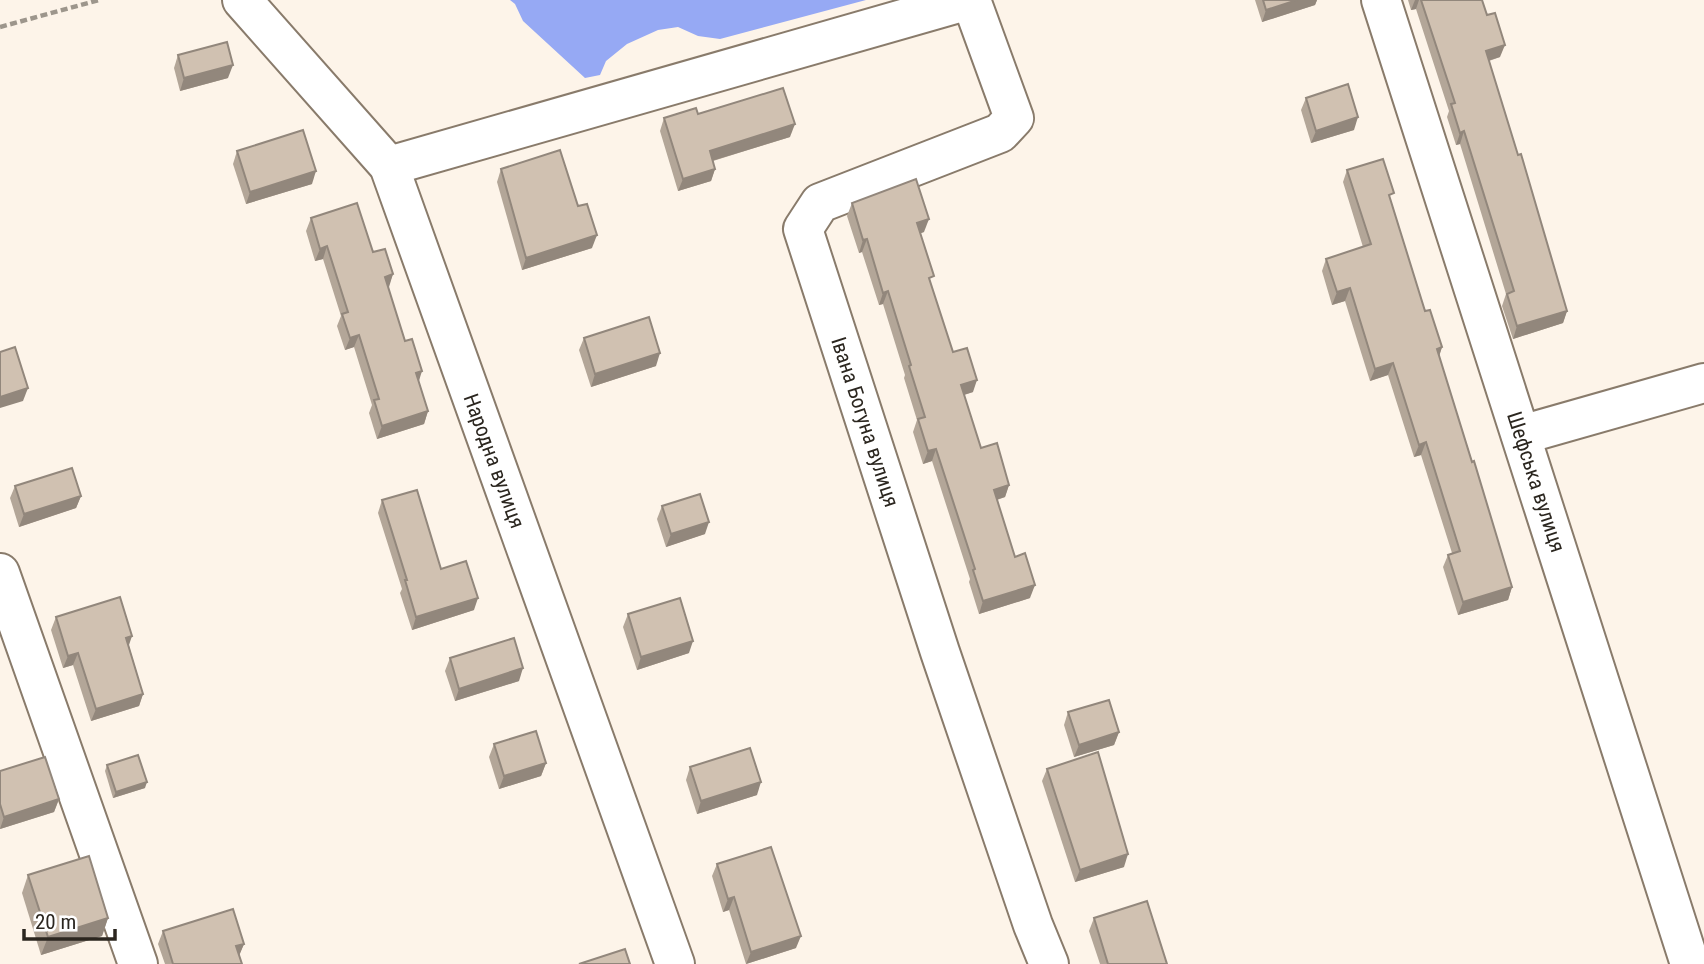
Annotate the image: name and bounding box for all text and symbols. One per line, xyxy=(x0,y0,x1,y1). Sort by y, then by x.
street label: Івана Богуна вулиця xyxy=(826,334,904,510)
street label: Народна вулиця xyxy=(459,390,529,532)
street label: Шефська вулиця xyxy=(1502,409,1570,555)
scale bar xyxy=(24,898,116,942)
text: 20 m xyxy=(35,910,76,934)

